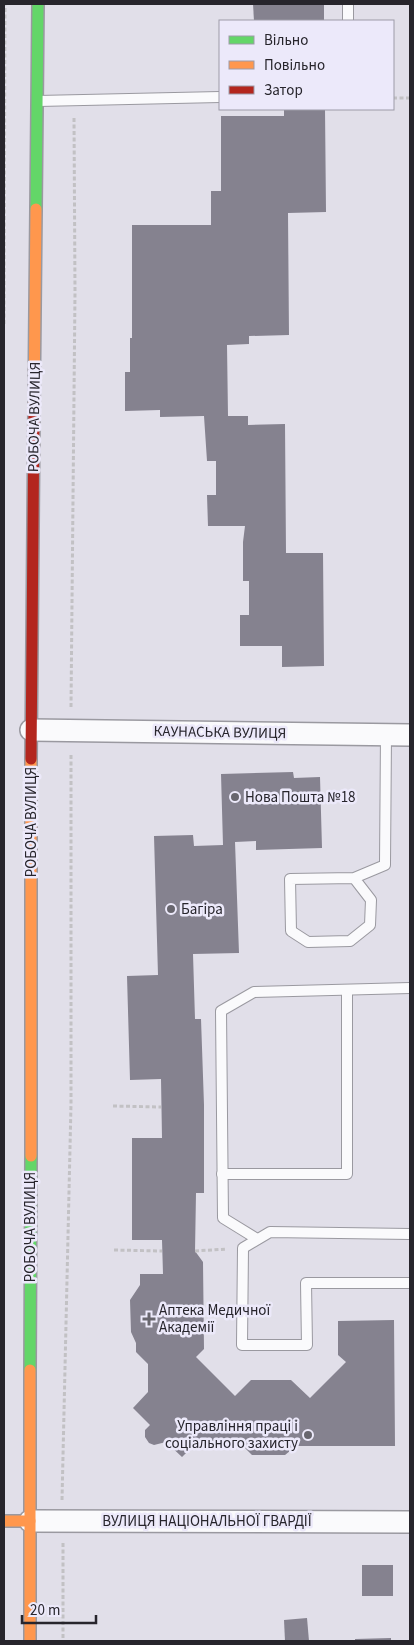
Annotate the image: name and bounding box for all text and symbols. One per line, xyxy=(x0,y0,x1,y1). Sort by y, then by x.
legend xyxy=(219,20,394,110)
text: Вільно xyxy=(264,30,308,51)
text: Повільно xyxy=(264,55,325,76)
text: Затор xyxy=(264,80,303,101)
street label: РОБОЧА ВУЛИЦЯ xyxy=(23,362,46,472)
street label: КАУНАСЬКА ВУЛИЦЯ xyxy=(153,721,287,744)
street label: РОБОЧА ВУЛИЦЯ xyxy=(21,767,42,877)
place label: Нова Пошта №18 xyxy=(245,787,356,808)
marker: Нова Пошта №18 xyxy=(229,791,241,803)
place label: Багіра xyxy=(181,899,223,920)
marker: Багіра xyxy=(165,903,177,915)
street label: РОБОЧА ВУЛИЦЯ xyxy=(20,1172,41,1282)
place label: Аптека Медичної Академії xyxy=(159,1300,271,1338)
marker: Аптека Медичної Академії xyxy=(143,1313,155,1325)
place label: Управління праці і соціального захисту xyxy=(165,1416,298,1454)
marker: Управління праці і соціального захисту xyxy=(302,1429,314,1441)
street label: ВУЛИЦЯ НАЦІОНАЛЬНОЇ ГВАРДІЇ xyxy=(102,1511,312,1532)
scale bar xyxy=(22,1592,96,1624)
text: 20 m xyxy=(30,1600,60,1621)

